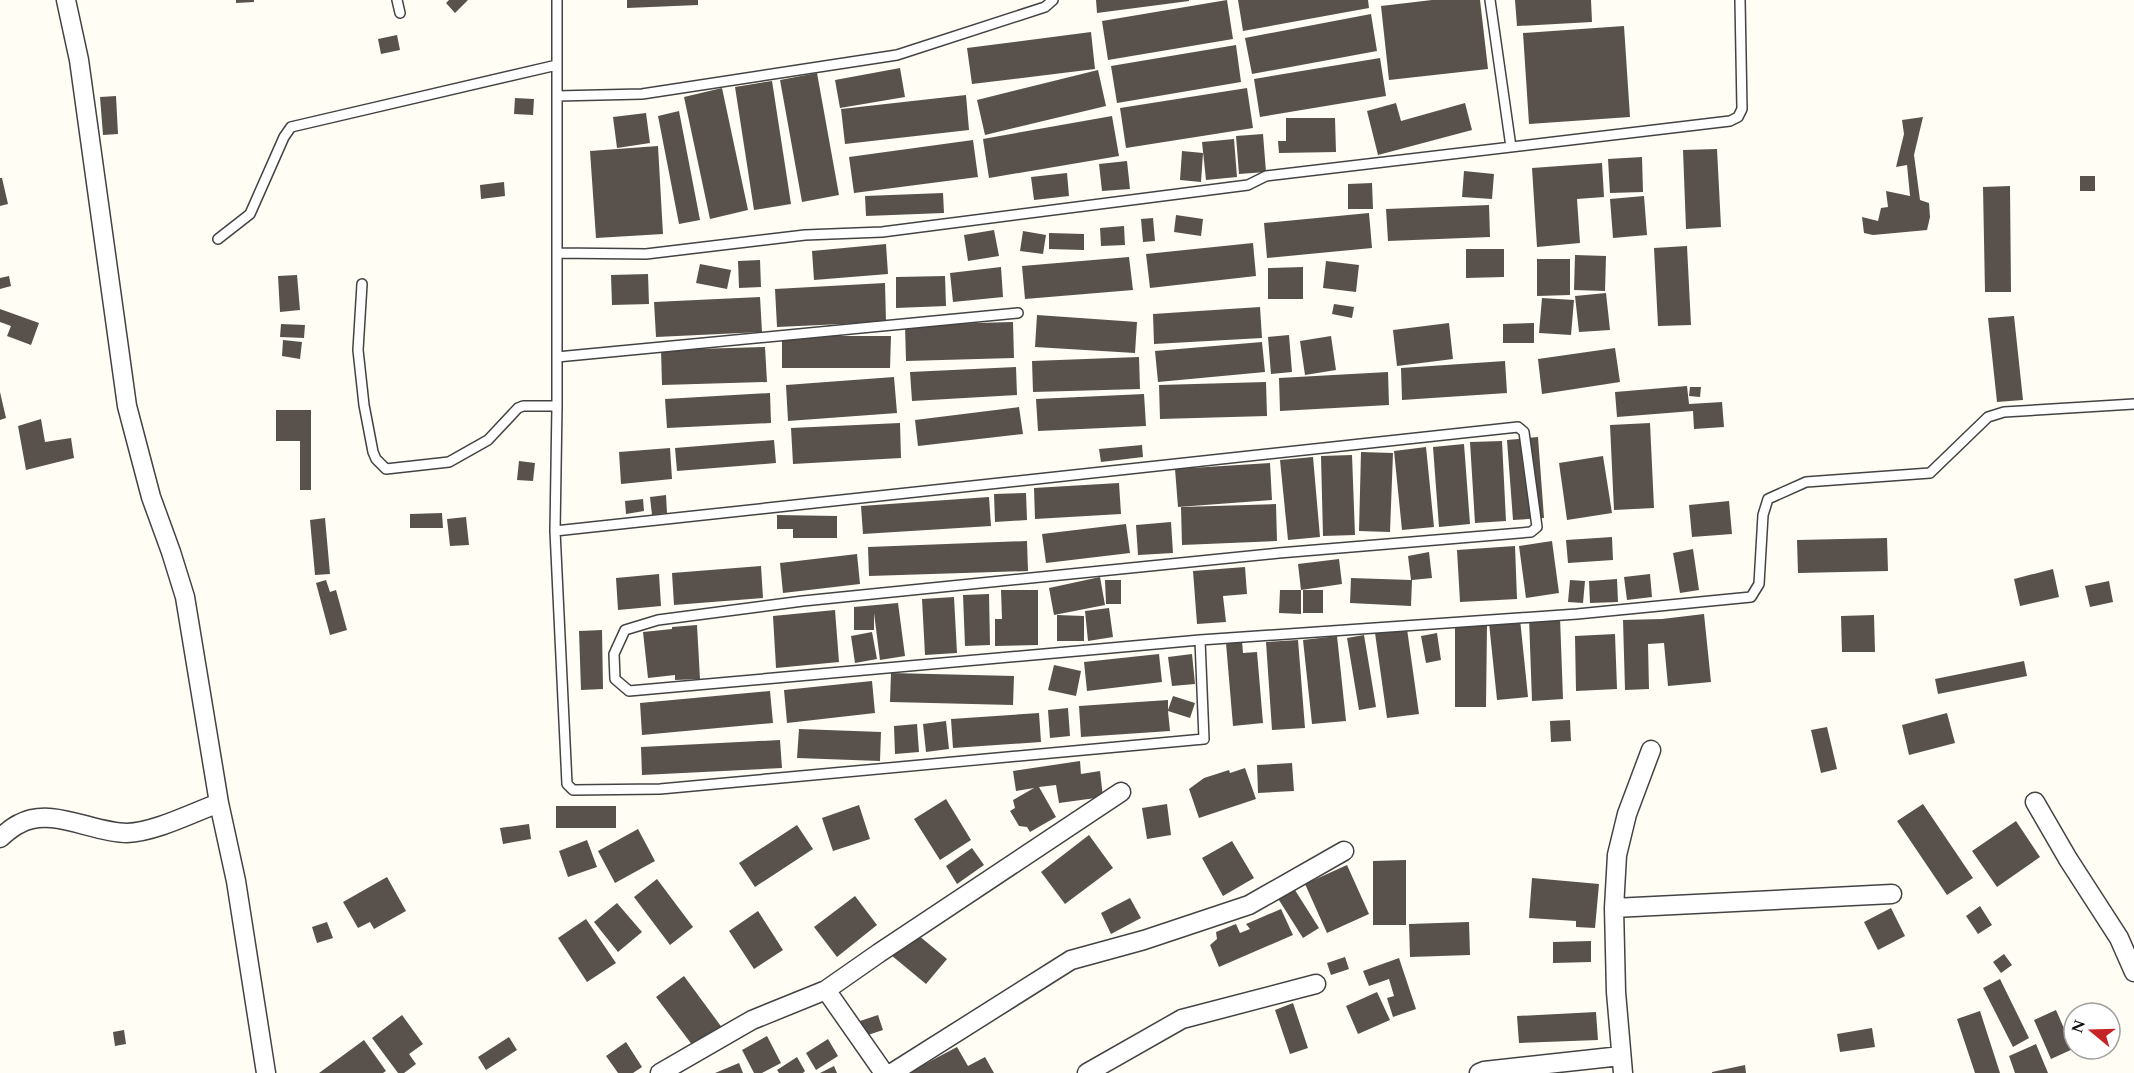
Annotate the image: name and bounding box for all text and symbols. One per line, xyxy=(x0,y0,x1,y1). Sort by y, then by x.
north arrow xyxy=(2062,1001,2122,1061)
text: N xyxy=(2065,1016,2092,1037)

